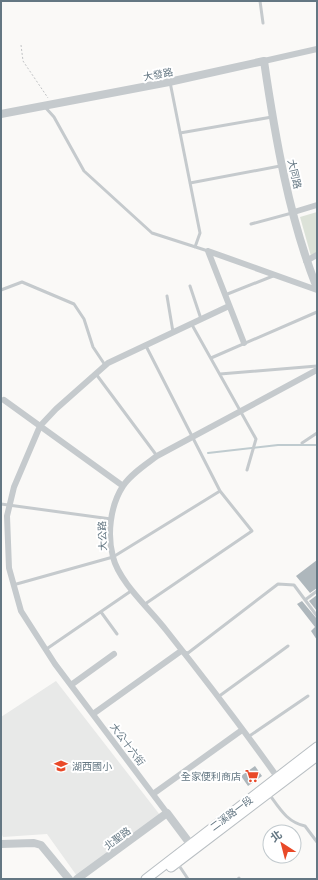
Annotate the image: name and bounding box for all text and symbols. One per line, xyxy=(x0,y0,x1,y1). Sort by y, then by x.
street label: 大發路 xyxy=(142,64,174,84)
street label: 大同路 xyxy=(285,158,305,190)
street label: 大公路 xyxy=(94,521,110,551)
street label: 大公十六街 xyxy=(107,720,149,768)
school or university icon: 湖西國小 xyxy=(53,758,69,774)
place label: 湖西國小 xyxy=(72,759,112,773)
supermarket icon: 全家便利商店 xyxy=(244,768,260,784)
place label: 全家便利商店 xyxy=(181,769,241,783)
street label: 二溪路一段 xyxy=(207,792,255,834)
street label: 北聖路 xyxy=(101,823,133,853)
north arrow xyxy=(262,824,302,864)
text: 北 xyxy=(267,826,285,845)

